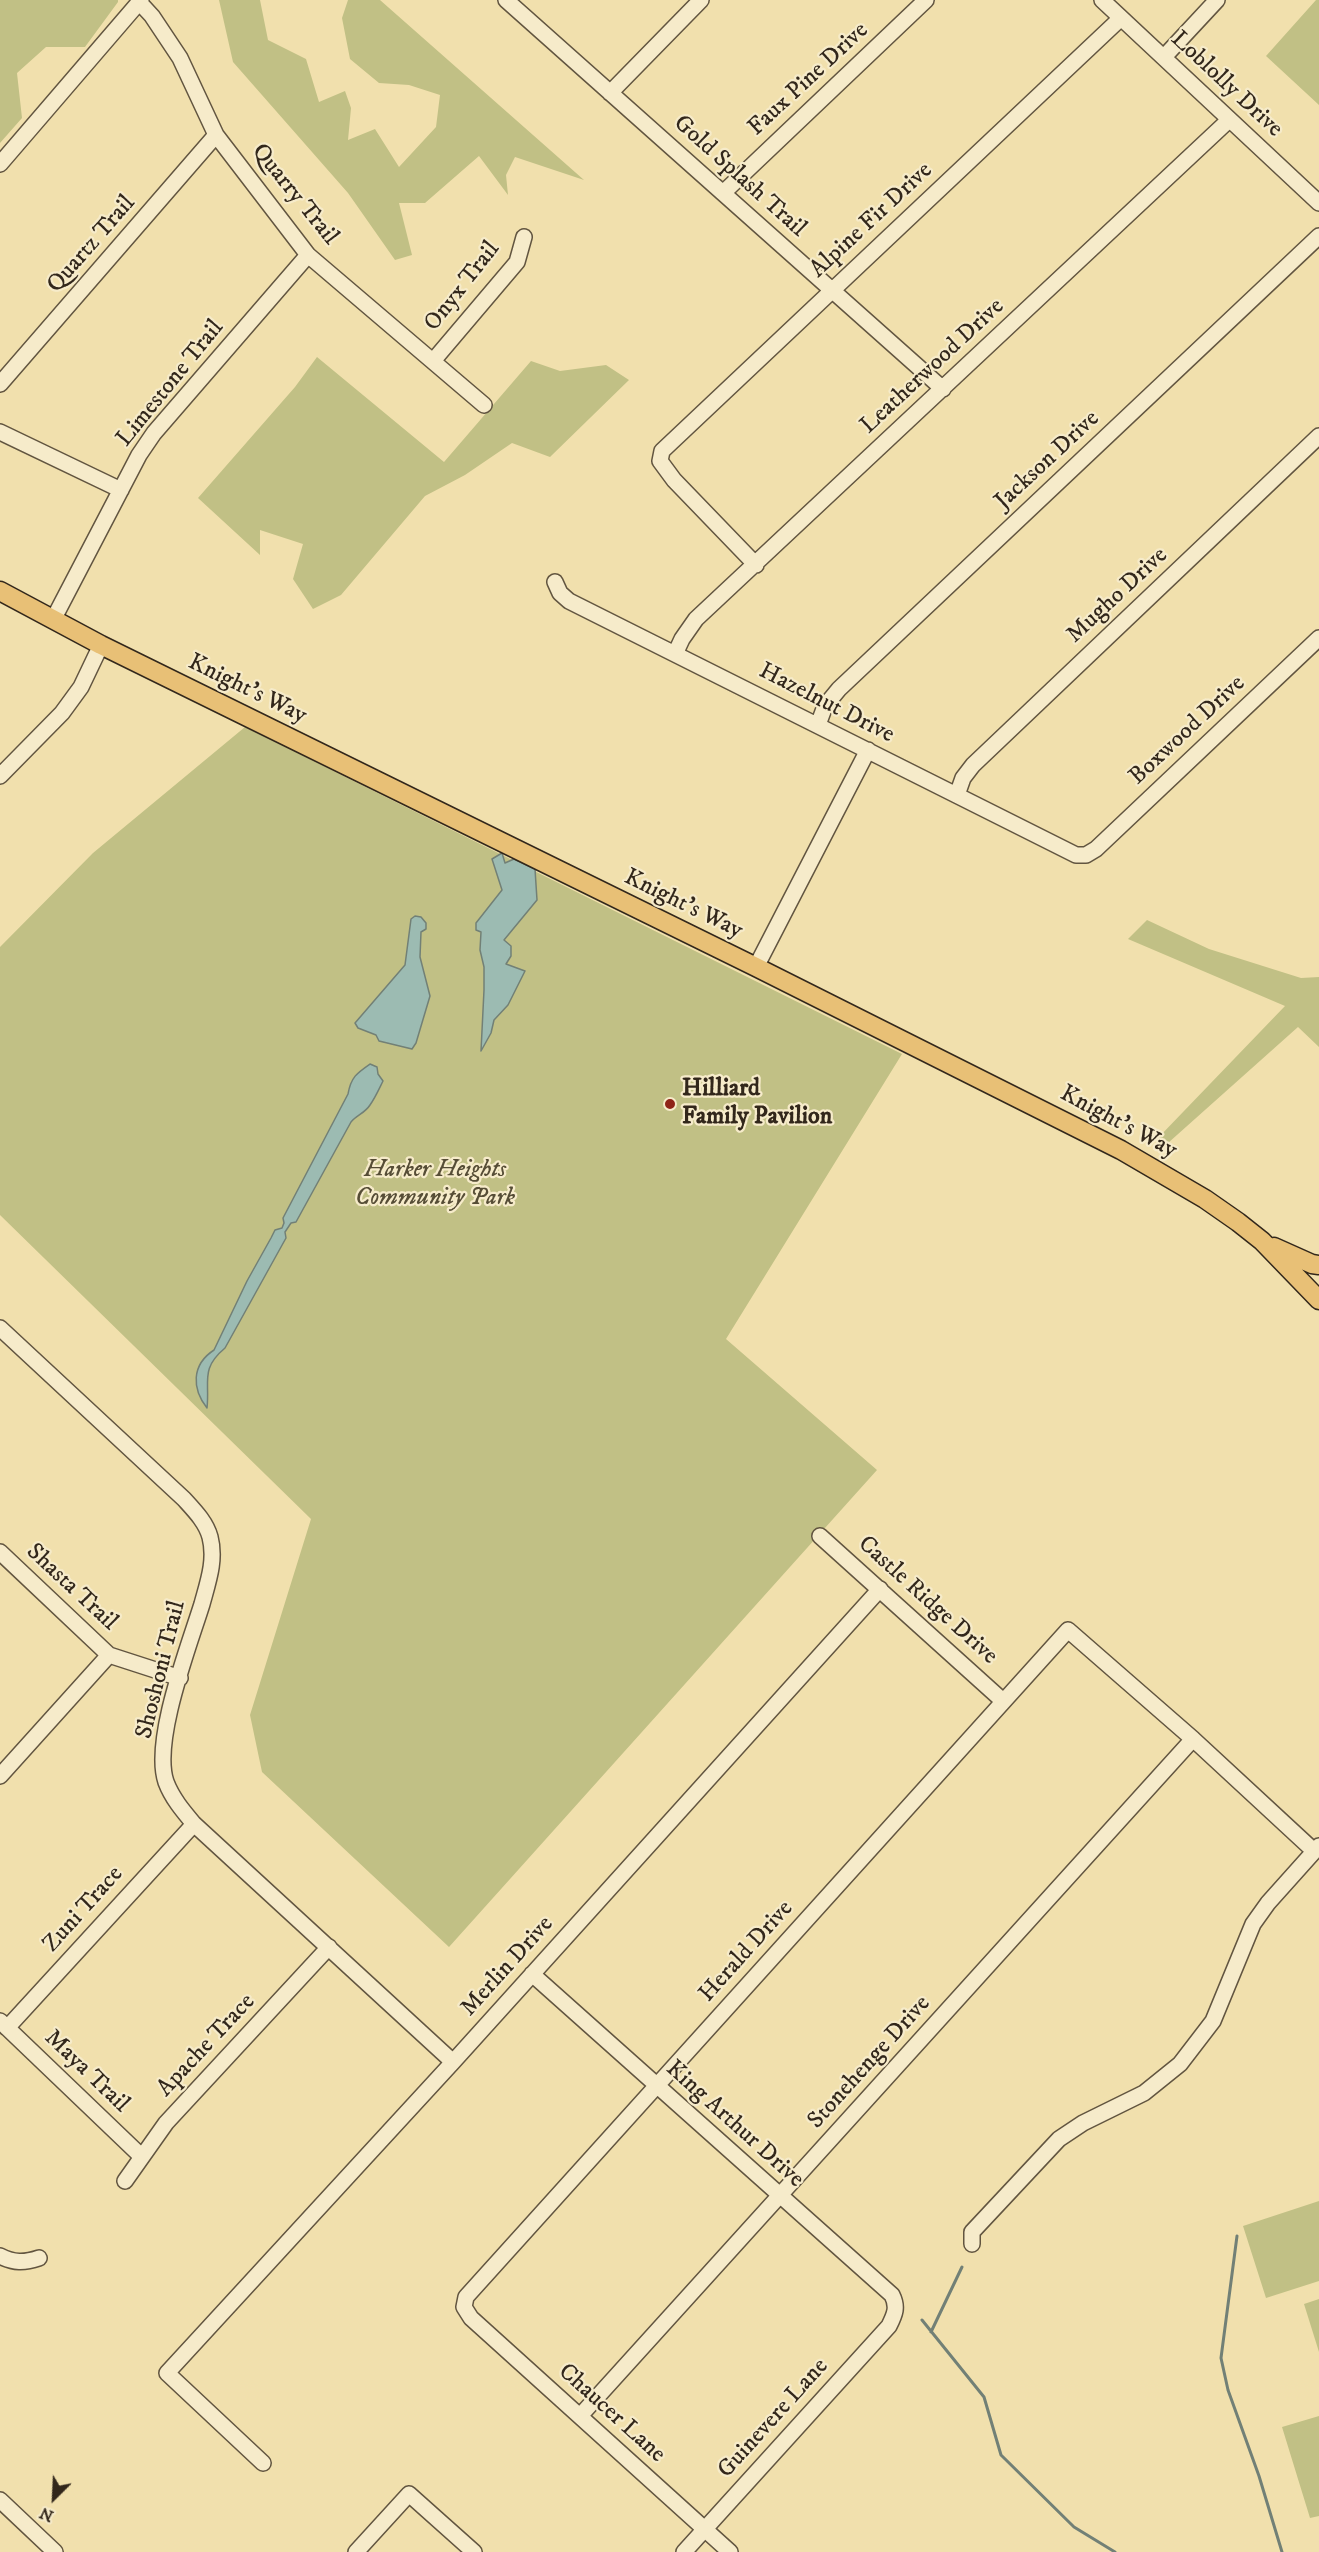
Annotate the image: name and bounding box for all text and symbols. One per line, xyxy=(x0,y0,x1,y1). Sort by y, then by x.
street label: Faux Pine Drive xyxy=(743,17,875,143)
street label: Loblolly Drive xyxy=(1164,26,1288,144)
street label: Gold Splash Trail xyxy=(667,110,811,244)
street label: Quarry Trail xyxy=(244,138,344,252)
street label: Alpine Fir Drive xyxy=(805,157,939,285)
street label: Quartz Trail xyxy=(42,190,142,300)
street label: Onyx Trail xyxy=(419,236,507,338)
street label: Leatherwood Drive xyxy=(855,293,1011,441)
street label: Limestone Trail xyxy=(111,315,231,453)
street label: Jackson Drive xyxy=(990,405,1106,517)
street label: Mugho Drive xyxy=(1062,542,1174,650)
street label: Knight's Way xyxy=(183,649,311,731)
street label: Hazelnut Drive xyxy=(753,658,899,750)
street label: Boxwood Drive xyxy=(1124,670,1252,792)
street label: Knight's Way xyxy=(619,864,747,946)
place label: Hilliard Family Pavilion xyxy=(682,1076,832,1132)
street label: Knight's Way xyxy=(1055,1080,1181,1166)
marker: Hilliard Family Pavilion xyxy=(663,1097,677,1111)
park label: Harker Heights Community Park xyxy=(355,1157,515,1213)
street label: Castle Ridge Drive xyxy=(851,1531,1003,1671)
street label: Shasta Trail xyxy=(19,1538,123,1638)
street label: Shoshoni Trail xyxy=(131,1598,193,1742)
street label: Zuni Trace xyxy=(38,1861,130,1959)
street label: Herald Drive xyxy=(694,1895,800,2009)
street label: Merlin Drive xyxy=(456,1911,560,2023)
street label: Apache Trace xyxy=(152,1988,262,2104)
street label: Stonehenge Drive xyxy=(803,1990,937,2136)
street label: Maya Trail xyxy=(38,2024,134,2120)
street label: King Arthur Drive xyxy=(659,2055,809,2195)
street label: Guinevere Lane xyxy=(713,2353,835,2485)
street label: Chaucer Lane xyxy=(551,2358,671,2470)
north arrow xyxy=(24,2468,84,2528)
text: N xyxy=(37,2503,57,2526)

